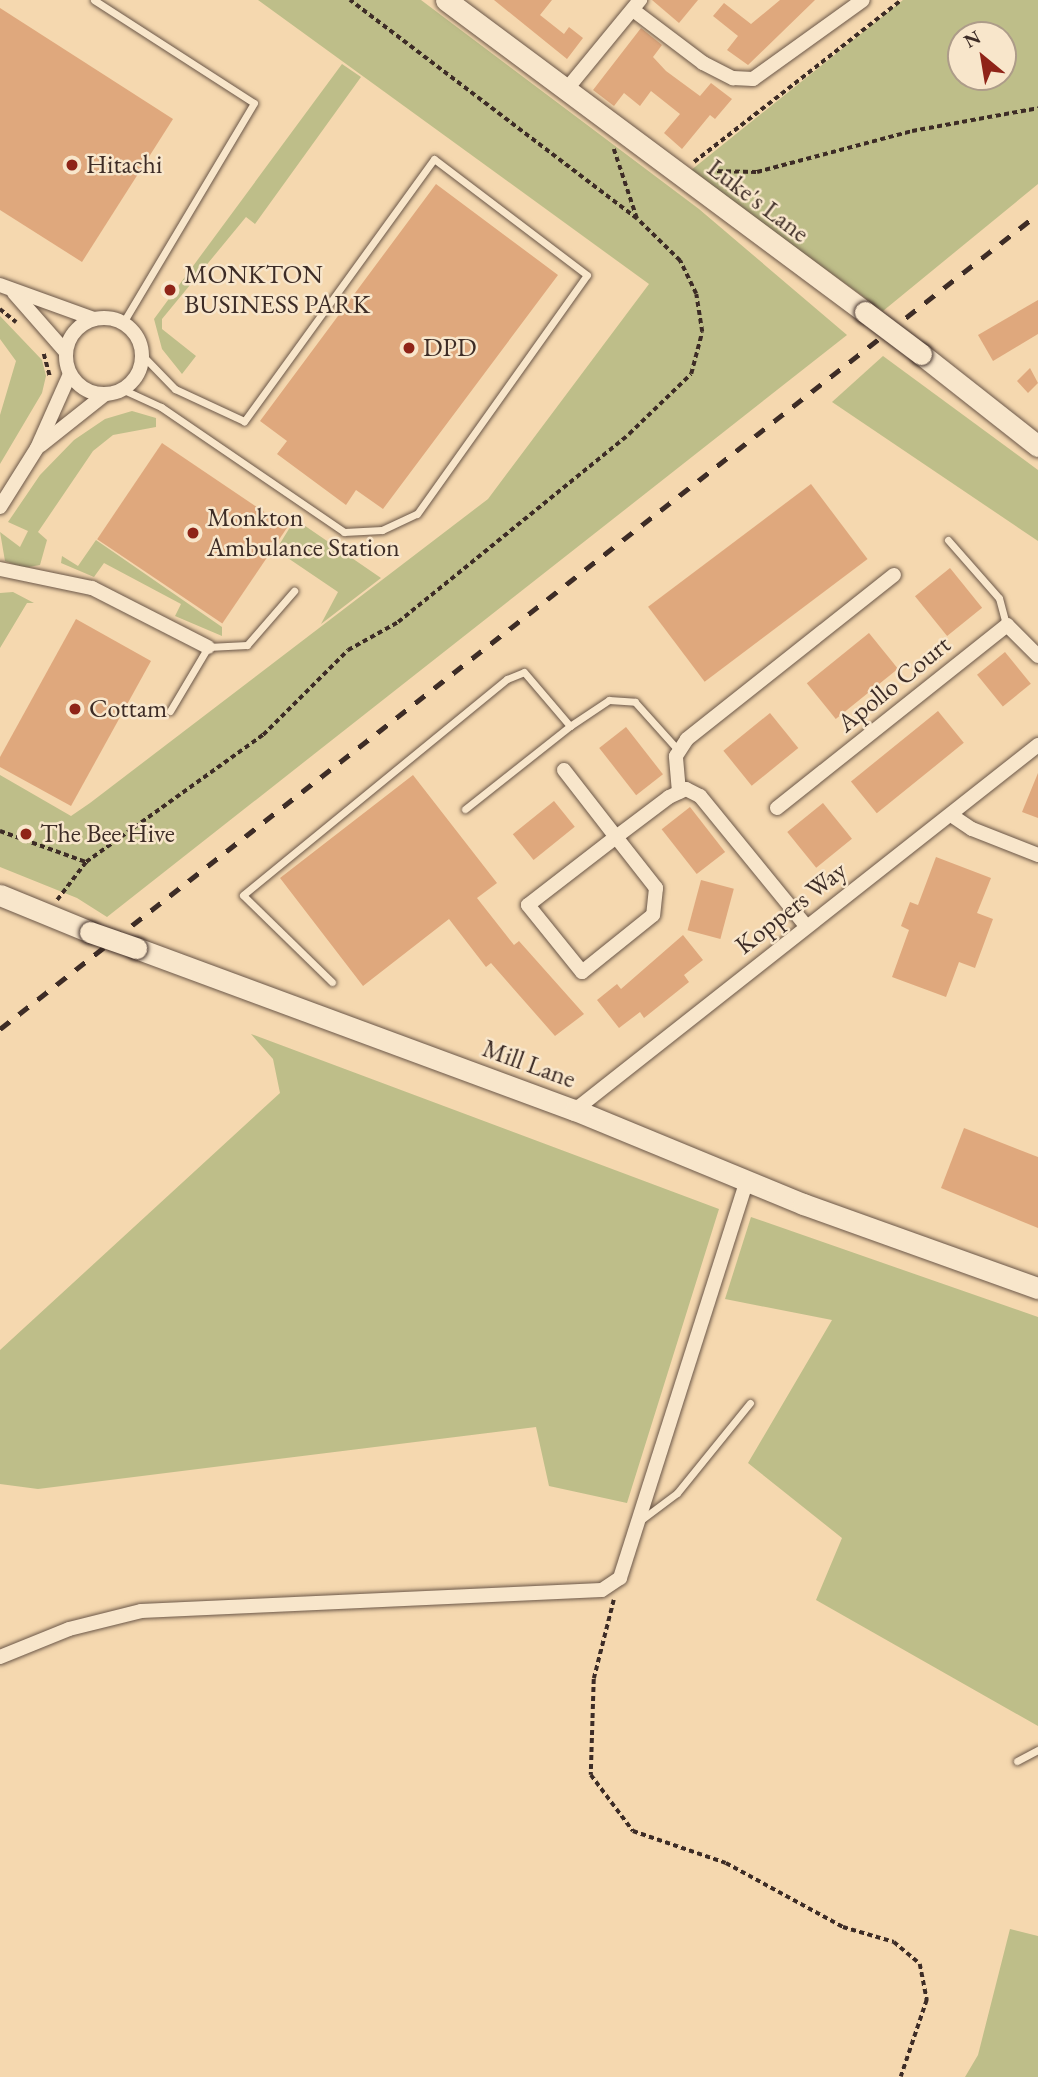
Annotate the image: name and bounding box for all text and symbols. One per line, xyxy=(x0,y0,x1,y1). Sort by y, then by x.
north arrow xyxy=(947,21,1017,91)
text: N xyxy=(959,24,985,54)
place label: Hitachi xyxy=(86,149,162,181)
street label: Luke's Lane xyxy=(701,153,815,249)
marker: Hitachi xyxy=(64,157,80,173)
place label: MONKTON BUSINESS PARK xyxy=(184,259,370,320)
marker: MONKTON BUSINESS PARK xyxy=(162,282,178,298)
place label: DPD xyxy=(423,332,477,364)
marker: DPD xyxy=(401,340,417,356)
place label: Monkton Ambulance Station xyxy=(207,502,400,564)
marker: Monkton Ambulance Station xyxy=(185,525,201,541)
street label: Apollo Court xyxy=(831,629,957,739)
place label: Cottam xyxy=(89,693,167,725)
marker: Cottam xyxy=(67,701,83,717)
place label: The Bee Hive xyxy=(40,818,175,850)
marker: The Bee Hive xyxy=(18,826,34,842)
street label: Koppers Way xyxy=(729,855,853,961)
street label: Mill Lane xyxy=(478,1033,580,1095)

